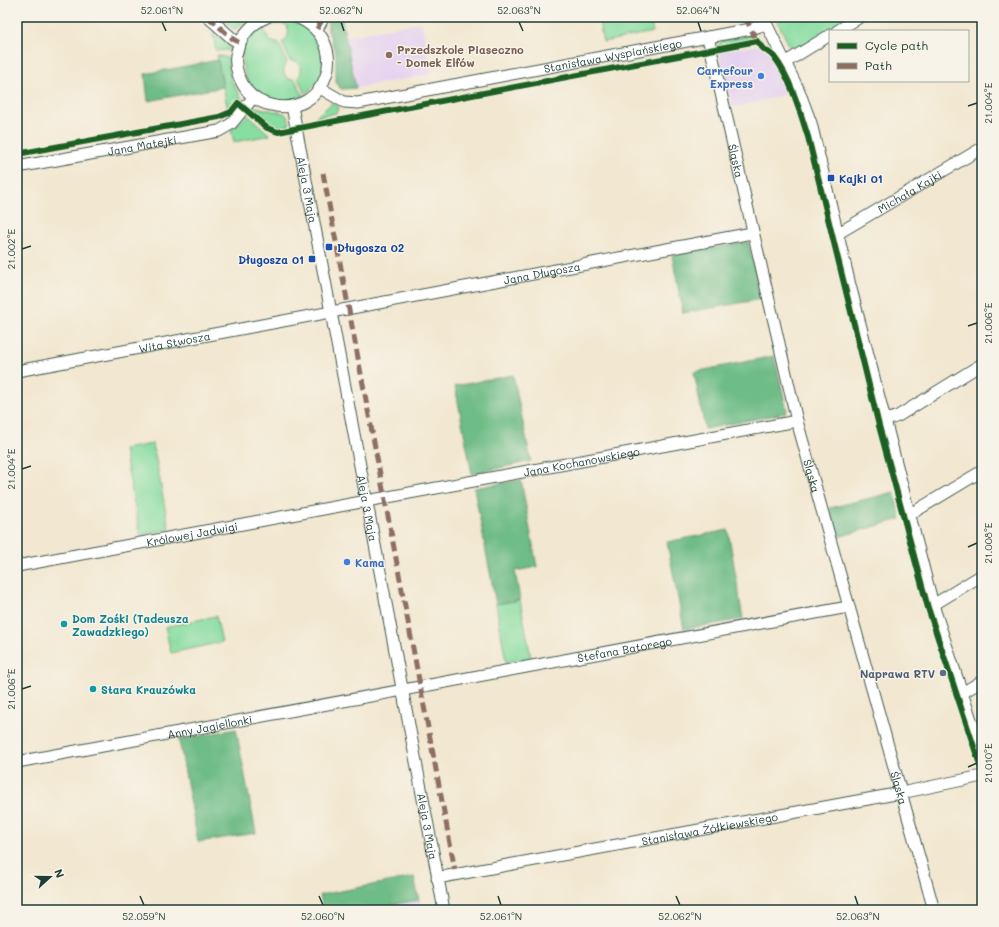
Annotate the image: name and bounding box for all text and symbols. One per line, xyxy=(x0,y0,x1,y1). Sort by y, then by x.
text: 52.061°N xyxy=(141,3,183,17)
text: 52.062°N xyxy=(319,3,363,17)
text: 52.063°N xyxy=(497,3,541,17)
text: 52.064°N xyxy=(676,3,720,17)
legend xyxy=(829,30,969,82)
street label: Stanisława Wyspiańskiego xyxy=(542,35,683,75)
text: Cycle path xyxy=(865,37,928,53)
place label: Przedszkole Piaseczno - Domek Elfów xyxy=(397,42,524,70)
marker: Przedszkole Piaseczno - Domek Elfów xyxy=(384,50,394,60)
text: Path xyxy=(865,57,892,73)
place label: Carrefour Express xyxy=(697,63,753,91)
marker: Carrefour Express xyxy=(756,71,766,81)
text: 21.004°E xyxy=(981,82,995,123)
street label: Jana Matejki xyxy=(106,131,178,158)
street label: Śląska xyxy=(726,143,748,179)
street label: Aleja 3 Maja xyxy=(294,155,321,224)
street label: Michała Kajki xyxy=(874,166,944,216)
place label: Kajki 01 xyxy=(839,171,883,186)
marker: Kajki 01 xyxy=(826,173,836,183)
text: 21.002°E xyxy=(4,228,18,269)
place label: Długosza 02 xyxy=(337,240,404,255)
marker: Długosza 02 xyxy=(324,242,334,252)
place label: Długosza 01 xyxy=(238,252,304,267)
marker: Długosza 01 xyxy=(307,254,317,264)
street label: Jana Długosza xyxy=(502,258,582,287)
text: 21.006°E xyxy=(981,302,995,343)
street label: Wita Stwosza xyxy=(137,327,212,356)
street label: Jana Kochanowskiego xyxy=(522,443,641,479)
text: 21.004°E xyxy=(4,448,18,489)
street label: Śląska xyxy=(801,457,824,494)
street label: Aleja 3 Maja xyxy=(354,473,382,543)
street label: Królowej Jadwigi xyxy=(145,518,239,549)
text: 21.008°E xyxy=(981,522,995,563)
place label: Kama xyxy=(355,555,385,570)
marker: Kama xyxy=(342,557,352,567)
place label: Dom Zośki (Tadeusza Zawadzkiego) xyxy=(72,611,189,639)
marker: Dom Zośki (Tadeusza Zawadzkiego) xyxy=(59,619,69,629)
street label: Stefana Batorego xyxy=(576,632,673,665)
place label: Naprawa RTV xyxy=(860,666,935,681)
text: 21.006°E xyxy=(4,668,18,709)
marker: Naprawa RTV xyxy=(938,668,948,678)
place label: Stara Krauzówka xyxy=(101,682,196,697)
marker: Stara Krauzówka xyxy=(88,684,98,694)
street label: Anny Jagiellonki xyxy=(166,711,253,741)
text: 21.010°E xyxy=(981,743,995,783)
street label: Śląska xyxy=(888,769,912,806)
street label: Aleja 3 Maja xyxy=(415,792,442,861)
street label: Stanisława Żółkiewskiego xyxy=(640,808,779,848)
north arrow xyxy=(30,857,70,897)
text: N xyxy=(51,867,68,880)
text: 52.059°N xyxy=(122,909,166,923)
text: 52.060°N xyxy=(301,909,345,923)
text: 52.061°N xyxy=(480,909,522,923)
text: 52.062°N xyxy=(658,909,702,923)
text: 52.063°N xyxy=(836,909,880,923)

